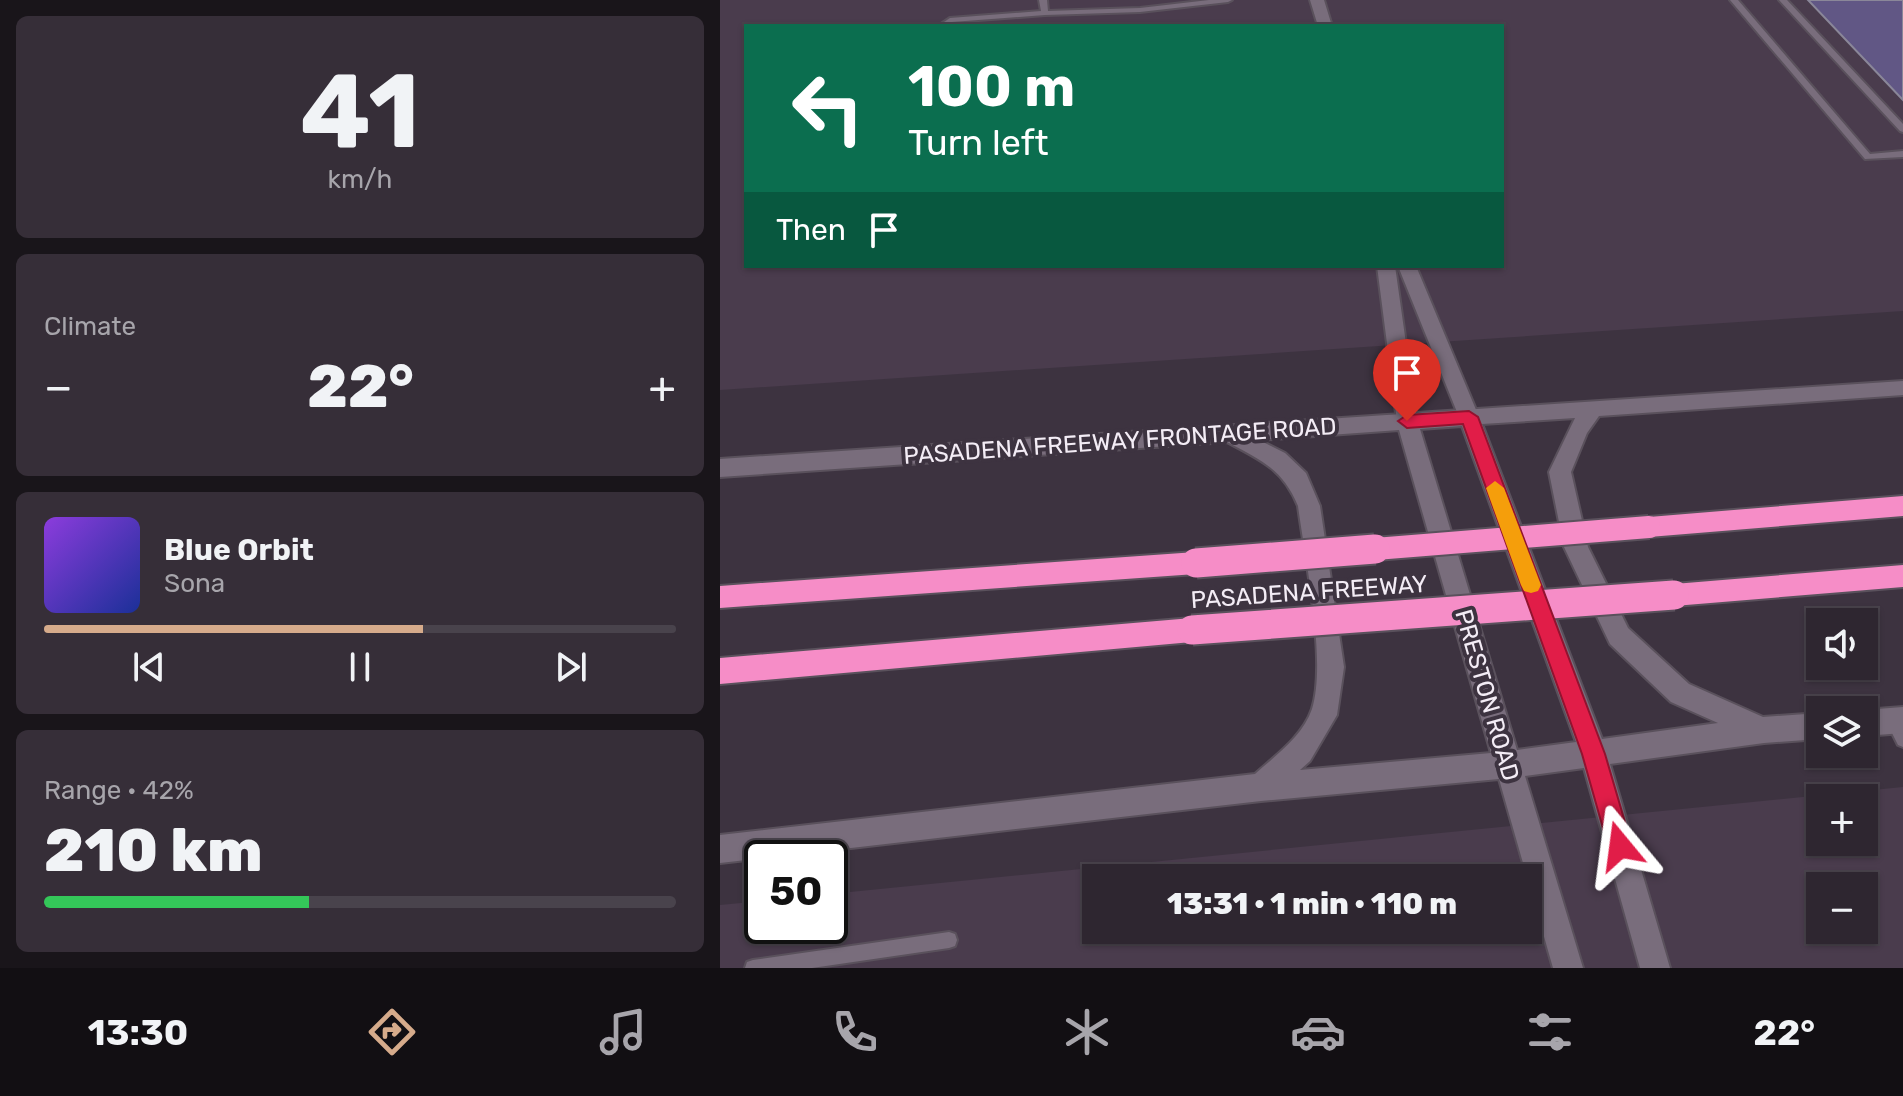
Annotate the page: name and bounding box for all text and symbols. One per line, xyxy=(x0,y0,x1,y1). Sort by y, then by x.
text: 41 xyxy=(300,50,420,173)
text: 100 m xyxy=(908,54,1075,120)
icon: left xyxy=(776,56,880,160)
text: Turn left xyxy=(908,121,1049,164)
text: km/h xyxy=(328,164,392,195)
icon: arrive xyxy=(862,208,906,252)
text: Then xyxy=(776,212,846,248)
text: Climate xyxy=(44,311,136,342)
pin xyxy=(1373,339,1441,421)
text: 22° xyxy=(307,351,414,422)
icon: arrive xyxy=(1385,351,1429,395)
text: − xyxy=(44,361,73,413)
text: + xyxy=(649,361,676,413)
street label: PASADENA FREEWAY FRONTAGE ROAD xyxy=(902,412,1338,470)
text: Blue Orbit xyxy=(164,532,314,568)
text: Sona xyxy=(164,568,225,599)
street label: PASADENA FREEWAY xyxy=(1190,570,1428,614)
street label: PRESTON ROAD xyxy=(1449,606,1525,784)
map controls xyxy=(1806,608,1878,944)
button: sound xyxy=(1806,608,1878,680)
icon: previous xyxy=(127,645,171,689)
icon: pause xyxy=(338,645,382,689)
icon: next xyxy=(549,645,593,689)
button: layers xyxy=(1806,696,1878,768)
text: Range · 42% xyxy=(44,775,194,806)
button: + xyxy=(1806,784,1878,856)
position arrow xyxy=(1578,804,1662,888)
text: 210 km xyxy=(44,815,263,886)
speed limit sign: 50 xyxy=(744,840,848,944)
button: − xyxy=(1806,872,1878,944)
text: 13:31 · 1 min · 110 m xyxy=(1167,886,1457,922)
icon: directions xyxy=(364,1004,420,1060)
icon: music xyxy=(595,1004,651,1060)
icon: phone xyxy=(827,1004,883,1060)
icon: climate xyxy=(1059,1004,1115,1060)
icon: car xyxy=(1290,1004,1346,1060)
icon: filters xyxy=(1522,1004,1578,1060)
text: 13:30 xyxy=(88,1011,188,1054)
text: 22° xyxy=(1754,1011,1815,1054)

